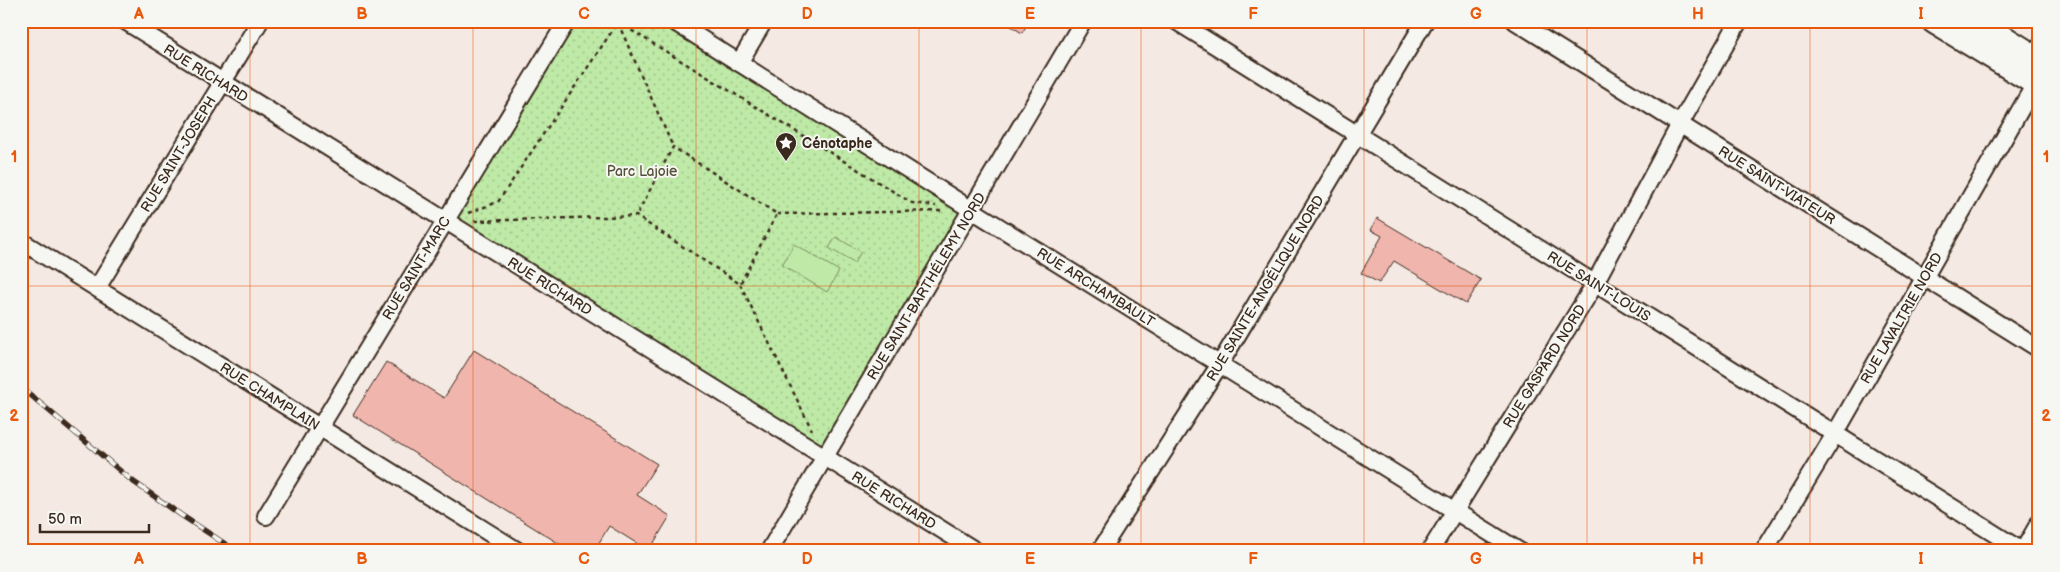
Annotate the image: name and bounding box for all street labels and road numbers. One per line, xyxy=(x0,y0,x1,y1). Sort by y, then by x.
street label: RUE RICHARD xyxy=(160,41,251,106)
street label: RUE SAINT-JOSEPH xyxy=(137,93,220,215)
street label: RUE SAINT-VIATEUR xyxy=(1715,143,1838,228)
street label: RUE SAINT-BARTHÉLEMY NORD xyxy=(863,189,989,383)
street label: RUE SAINTE-ANGÉLIQUE NORD xyxy=(1202,192,1328,384)
street label: RUE SAINT-MARC xyxy=(379,213,454,323)
street label: RUE ARCHAMBAULT xyxy=(1034,244,1158,331)
street label: RUE SAINT-LOUIS xyxy=(1544,248,1654,325)
street label: RUE LAVALTRIE NORD xyxy=(1857,250,1946,387)
street label: RUE RICHARD xyxy=(504,254,595,319)
street label: RUE GASPARD NORD xyxy=(1500,301,1589,431)
street label: RUE CHAMPLAIN xyxy=(217,359,323,434)
street label: RUE RICHARD xyxy=(848,468,939,533)

